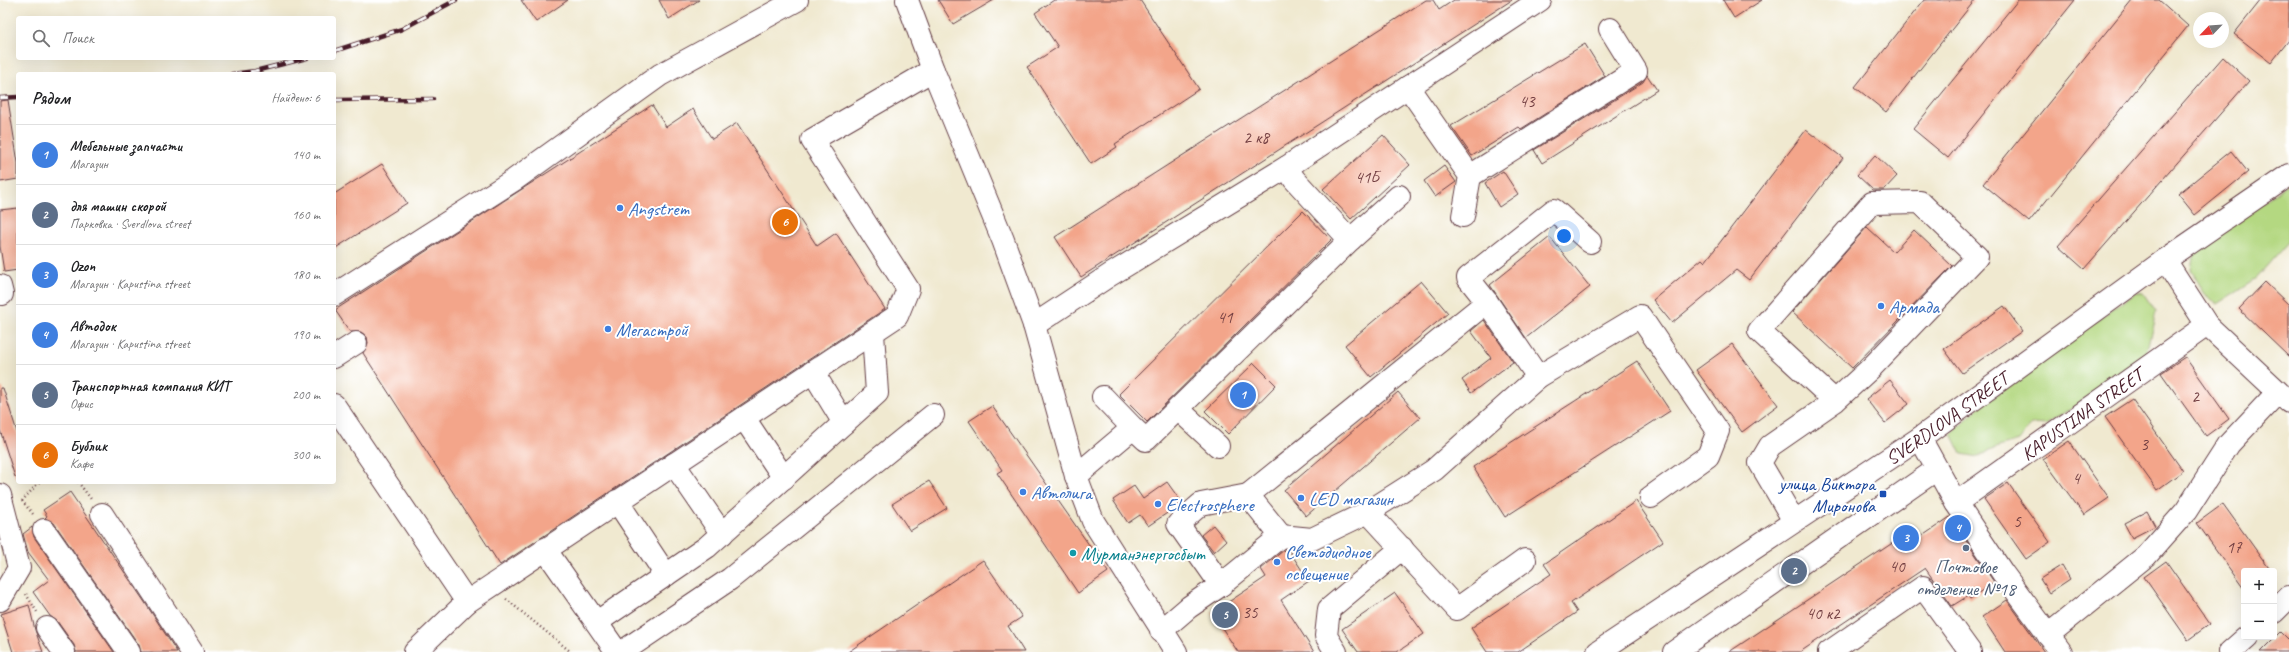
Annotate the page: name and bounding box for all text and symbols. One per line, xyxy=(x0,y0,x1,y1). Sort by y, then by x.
north arrow xyxy=(2193,12,2229,48)
search box xyxy=(16,16,336,60)
icon: search xyxy=(30,27,52,49)
text: Поиск xyxy=(62,29,94,48)
text: Рядом xyxy=(32,88,70,109)
text: Найдено: 6 xyxy=(272,90,320,106)
house number: 43 xyxy=(1519,91,1536,112)
house number: 2 к8 xyxy=(1243,127,1271,148)
text: Мебельные запчасти xyxy=(70,137,182,156)
text: 1 xyxy=(42,147,48,163)
text: 140 m xyxy=(292,147,320,163)
text: Магазин xyxy=(70,156,108,172)
house number: 41Б xyxy=(1355,167,1382,188)
text: для машин скорой xyxy=(70,197,166,216)
place label: Angstrem xyxy=(628,197,690,221)
marker: Angstrem xyxy=(615,203,625,213)
text: 2 xyxy=(42,207,48,223)
text: 160 m xyxy=(292,207,320,223)
pin: 6 xyxy=(772,207,798,237)
text: Парковка · Sverdlova street xyxy=(70,216,190,232)
your location xyxy=(1554,226,1574,246)
text: Ozon xyxy=(70,257,95,276)
text: 3 xyxy=(42,267,48,283)
text: 180 m xyxy=(292,267,320,283)
text: Магазин · Kapustina street xyxy=(70,276,190,292)
place label: Армада xyxy=(1889,295,1940,319)
marker: Армада xyxy=(1876,301,1886,311)
house number: 41 xyxy=(1217,307,1234,328)
text: Автодок xyxy=(70,317,116,336)
place label: Мегастрой xyxy=(616,318,689,342)
marker: Мегастрой xyxy=(603,324,613,334)
text: 4 xyxy=(42,327,48,343)
text: 190 m xyxy=(292,327,320,343)
text: Магазин · Kapustina street xyxy=(70,336,190,352)
street label: KAPUSTINA STREET xyxy=(2017,360,2152,466)
street label: SVERDLOVA STREET xyxy=(1881,364,2017,470)
text: Транспортная компания КИТ xyxy=(70,377,230,396)
pin: 1 xyxy=(1230,380,1256,410)
house number: 2 xyxy=(2191,386,2200,407)
text: 5 xyxy=(42,387,48,403)
text: 200 m xyxy=(292,387,320,403)
text: Офис xyxy=(70,396,93,412)
house number: 3 xyxy=(2140,434,2149,455)
text: Бублик xyxy=(70,437,107,456)
text: 6 xyxy=(42,447,48,463)
text: 300 m xyxy=(292,447,320,463)
text: Кафе xyxy=(70,456,93,472)
house number: 4 xyxy=(2072,468,2082,489)
place label: улица Виктора Миронова xyxy=(1778,472,1877,518)
place label: Автолига xyxy=(1031,481,1094,505)
marker: Автолига xyxy=(1018,487,1028,497)
place label: LED магазин xyxy=(1309,487,1395,511)
marker: улица Виктора Миронова xyxy=(1878,489,1888,499)
place label: Electrosphere xyxy=(1166,493,1255,517)
marker: LED магазин xyxy=(1296,493,1306,503)
marker: Electrosphere xyxy=(1153,499,1163,509)
house number: 5 xyxy=(2013,511,2022,532)
pin: 4 xyxy=(1945,513,1971,543)
pin: 3 xyxy=(1893,523,1919,553)
house number: 17 xyxy=(2226,537,2243,558)
place label: Светодиодное освещение xyxy=(1285,540,1372,586)
place label: Мурманэнергосбыт xyxy=(1081,542,1206,566)
marker: Почтовое отделение №18 xyxy=(1961,543,1971,553)
marker: Мурманэнергосбыт xyxy=(1068,548,1078,558)
place label: Почтовое отделение №18 xyxy=(1916,555,2018,601)
pin: 2 xyxy=(1781,556,1807,586)
house number: 40 xyxy=(1889,556,1906,577)
marker: Светодиодное освещение xyxy=(1272,557,1282,567)
map controls xyxy=(2241,568,2277,640)
button: + xyxy=(2241,568,2277,604)
pin: 5 xyxy=(1212,600,1238,630)
house number: 35 xyxy=(1242,602,1259,623)
house number: 40 к2 xyxy=(1806,603,1841,624)
button: − xyxy=(2241,604,2277,640)

